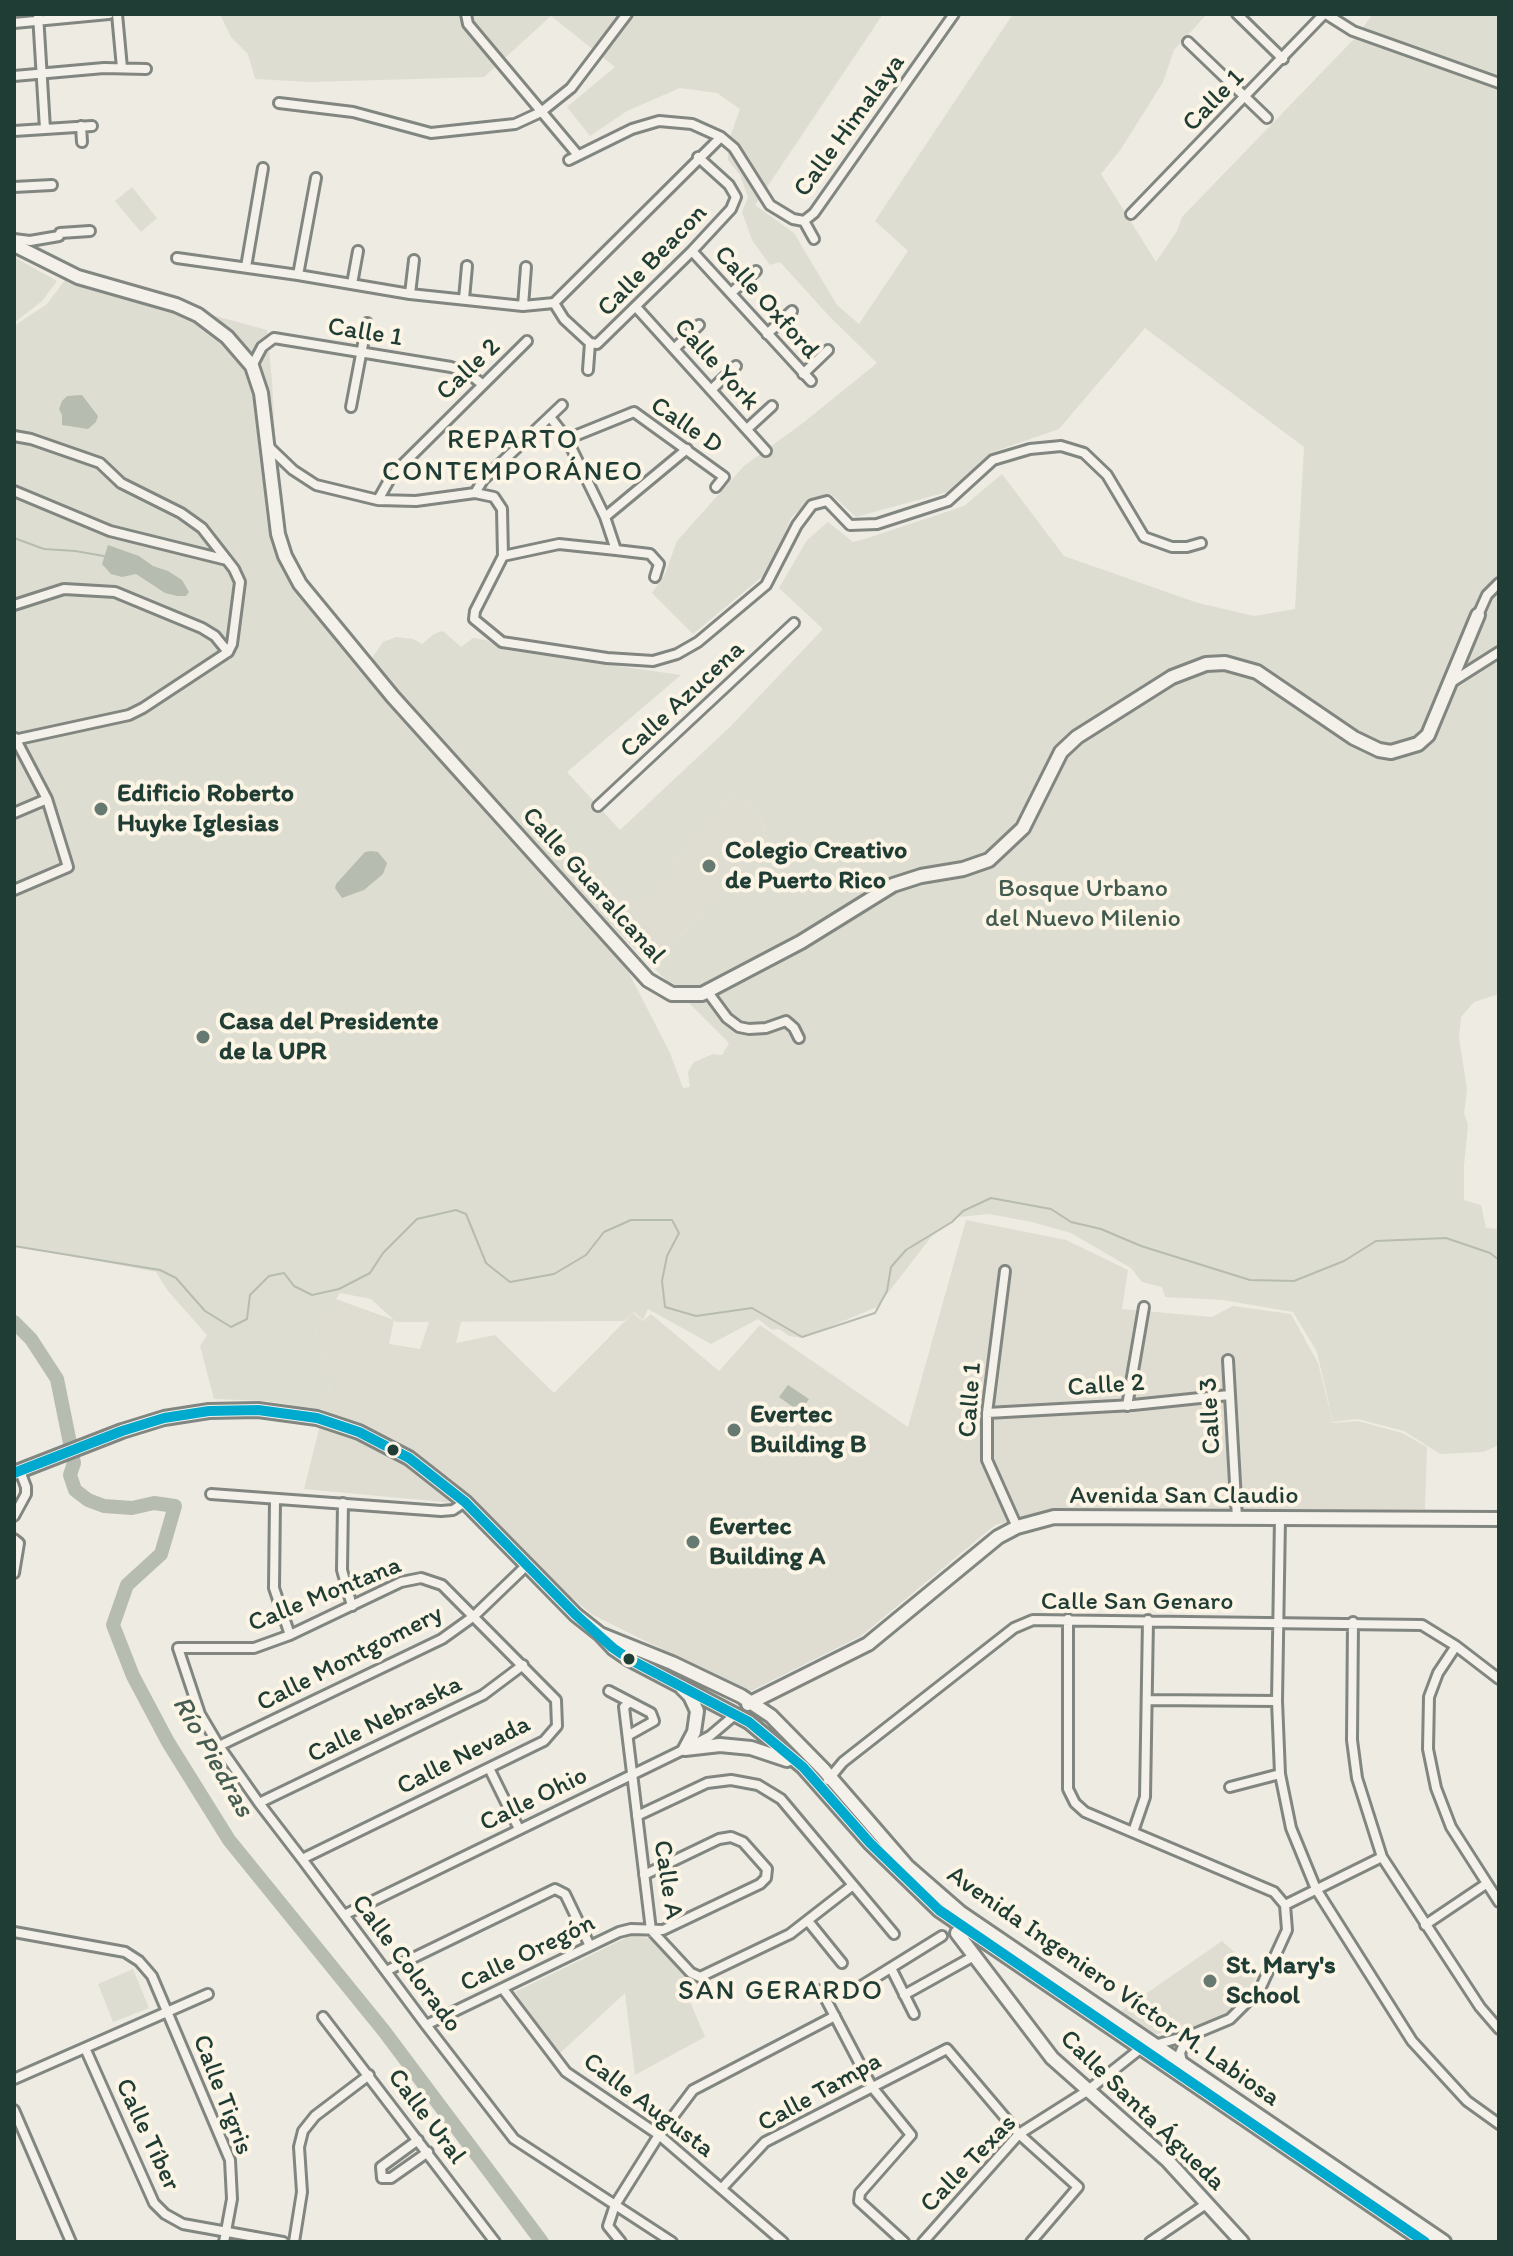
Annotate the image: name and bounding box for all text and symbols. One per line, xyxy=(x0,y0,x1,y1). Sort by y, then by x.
street label: Calle Himalaya xyxy=(788,48,912,204)
street label: Calle 1 xyxy=(1177,63,1251,139)
street label: Calle Beacon xyxy=(592,198,714,324)
street label: Calle Oxford xyxy=(707,240,825,366)
street label: Calle 1 xyxy=(325,312,405,354)
street label: Calle York xyxy=(667,313,765,417)
street label: Calle 2 xyxy=(431,332,507,408)
street label: Calle D xyxy=(644,391,728,461)
district label: REPARTO CONTEMPORÁNEO xyxy=(382,424,644,490)
street label: Calle Azucena xyxy=(614,634,752,766)
place label: Edificio Roberto Huyke Iglesias xyxy=(117,778,294,840)
marker: Edificio Roberto Huyke Iglesias xyxy=(92,800,110,818)
street label: Calle Guaralcanal xyxy=(514,801,672,971)
place label: Colegio Creativo de Puerto Rico xyxy=(725,835,907,896)
marker: Colegio Creativo de Puerto Rico xyxy=(700,857,718,875)
park label: Bosque Urbano del Nuevo Milenio xyxy=(985,873,1181,934)
place label: Casa del Presidente de la UPR xyxy=(219,1006,439,1068)
marker: Casa del Presidente de la UPR xyxy=(194,1028,212,1046)
street label: Calle 1 xyxy=(953,1361,989,1439)
street label: Calle 2 xyxy=(1067,1368,1145,1404)
street label: Calle 3 xyxy=(1193,1377,1229,1455)
place label: Evertec Building B xyxy=(750,1399,866,1460)
marker: Evertec Building B xyxy=(725,1421,743,1439)
unlabelled marker xyxy=(385,1442,401,1458)
street label: Avenida San Claudio xyxy=(1069,1480,1299,1512)
place label: Evertec Building A xyxy=(709,1511,825,1572)
marker: Evertec Building A xyxy=(684,1533,702,1551)
street label: Calle Montana xyxy=(244,1550,406,1640)
street label: Calle San Genaro xyxy=(1041,1586,1233,1618)
street label: Calle Montgomery xyxy=(252,1599,448,1719)
unlabelled marker xyxy=(621,1651,637,1667)
street label: Calle Nebraska xyxy=(303,1669,467,1771)
water label: Río Piedras xyxy=(164,1690,260,1824)
street label: Calle Nevada xyxy=(392,1709,536,1803)
street label: Calle Ohio xyxy=(475,1761,593,1839)
street label: Calle A xyxy=(645,1838,689,1922)
street label: Avenida Ingeniero Víctor M. Labiosa xyxy=(940,1860,1286,2114)
street label: Calle Colorado xyxy=(344,1889,468,2039)
street label: Calle Oregón xyxy=(456,1908,600,2000)
place label: St. Mary's School xyxy=(1226,1950,1336,2012)
marker: St. Mary's School xyxy=(1201,1972,1219,1990)
district label: SAN GERARDO xyxy=(678,1975,884,2009)
street label: Calle Santa Águeda xyxy=(1053,2024,1231,2198)
street label: Calle Tigris xyxy=(185,2031,259,2159)
street label: Calle Augusta xyxy=(576,2046,720,2166)
street label: Calle Tampa xyxy=(753,2046,887,2140)
street label: Calle Ural xyxy=(380,2063,472,2171)
street label: Calle Tíber xyxy=(107,2074,187,2196)
street label: Calle Texas xyxy=(914,2108,1024,2220)

